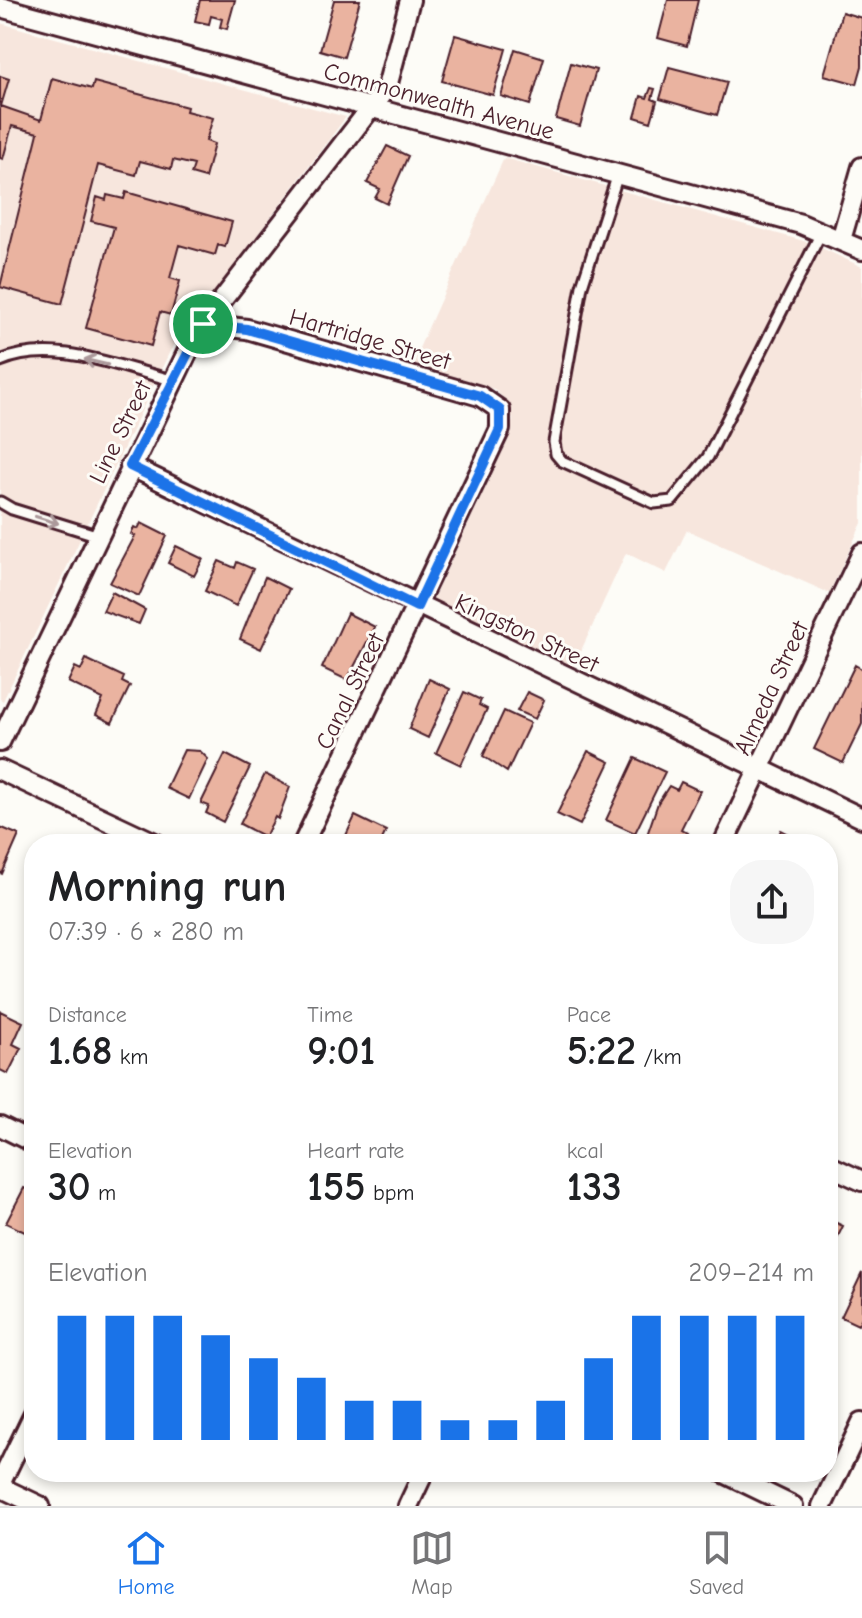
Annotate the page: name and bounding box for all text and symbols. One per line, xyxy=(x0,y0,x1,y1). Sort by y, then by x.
street label: Commonwealth Avenue xyxy=(321,57,557,145)
pin xyxy=(169,290,237,358)
icon: arrive xyxy=(181,302,225,346)
street label: Hartridge Street xyxy=(286,303,455,376)
one-way arrow xyxy=(84,353,110,368)
street label: Line Street xyxy=(83,375,157,488)
one-way arrow xyxy=(34,513,60,528)
street label: Kingston Street xyxy=(451,588,604,679)
street label: Almeda Street xyxy=(728,616,815,759)
street label: Canal Street xyxy=(310,627,391,754)
button: share xyxy=(730,860,814,944)
text: Morning run xyxy=(48,861,287,912)
text: 07:39 · 6 × 280 m xyxy=(48,917,244,947)
text: Distance xyxy=(48,1002,127,1028)
text: Time xyxy=(307,1002,353,1028)
text: Pace xyxy=(567,1002,611,1028)
text: 1.68 xyxy=(48,1028,112,1074)
text: 9:01 xyxy=(307,1028,375,1074)
text: 5:22 xyxy=(567,1028,636,1074)
text: km xyxy=(112,1044,149,1070)
text: /km xyxy=(636,1044,682,1070)
text: Elevation xyxy=(48,1138,132,1164)
text: Heart rate xyxy=(307,1138,404,1164)
text: kcal xyxy=(567,1138,604,1164)
text: 30 xyxy=(48,1164,91,1210)
text: 155 xyxy=(307,1164,366,1210)
text: 133 xyxy=(567,1164,622,1210)
text: m xyxy=(91,1180,116,1206)
text: bpm xyxy=(366,1180,415,1206)
text: Elevation xyxy=(48,1258,148,1288)
text: 209–214 m xyxy=(689,1258,814,1288)
tab: Home xyxy=(118,1526,174,1600)
tab: Map xyxy=(410,1526,454,1600)
tab: Saved xyxy=(689,1526,744,1600)

